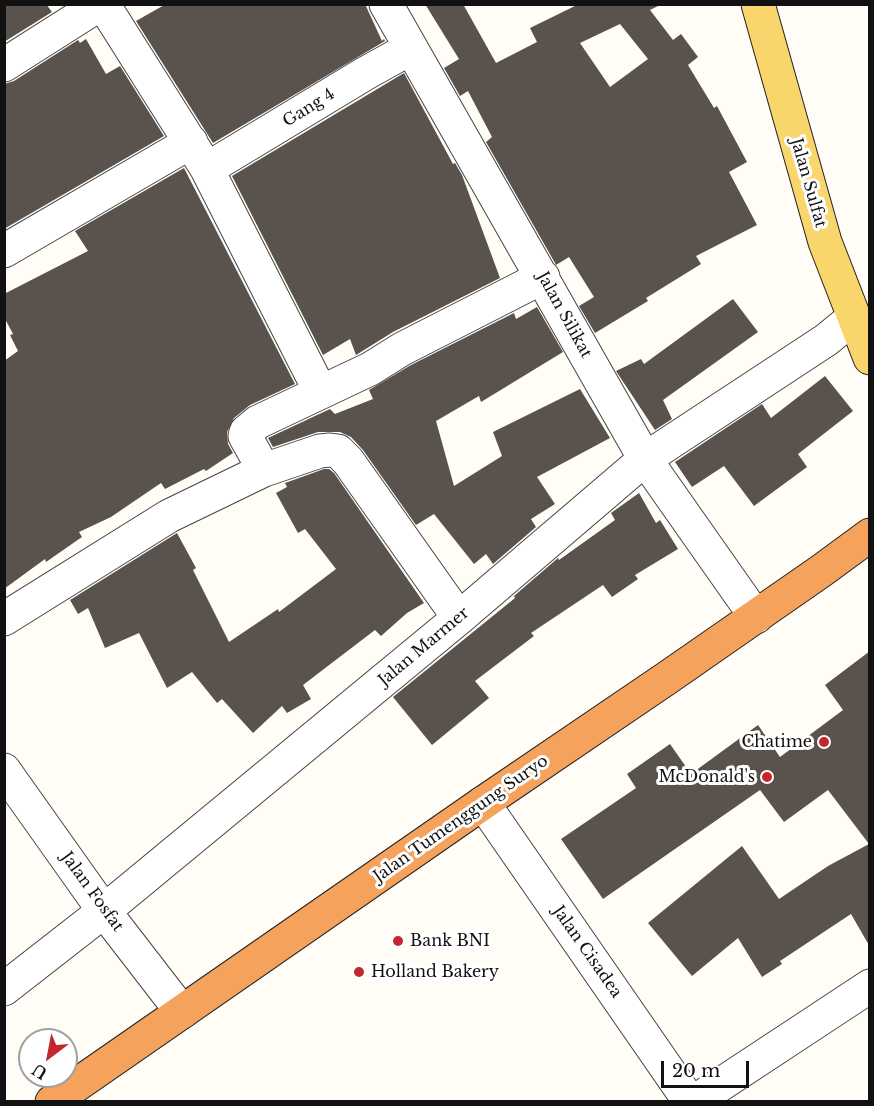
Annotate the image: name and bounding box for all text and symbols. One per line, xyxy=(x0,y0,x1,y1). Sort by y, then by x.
street label: Gang 4 xyxy=(280,85,338,131)
street label: Jalan Sulfat xyxy=(786,136,830,230)
street label: Jalan Silikat xyxy=(532,269,596,361)
street label: Jalan Marmer xyxy=(375,604,473,690)
place label: Chatime xyxy=(741,732,812,752)
marker: Chatime xyxy=(817,735,831,749)
street label: Jalan Tumenggung Suryo xyxy=(370,751,552,887)
place label: McDonald's xyxy=(658,767,755,787)
marker: McDonald's xyxy=(760,770,774,784)
street label: Jalan Fosfat xyxy=(57,848,127,936)
street label: Jalan Cisadea xyxy=(548,902,626,1002)
place label: Bank BNI xyxy=(410,931,490,951)
marker: Bank BNI xyxy=(391,934,405,948)
place label: Holland Bakery xyxy=(371,962,499,982)
marker: Holland Bakery xyxy=(352,965,366,979)
north arrow xyxy=(18,1028,78,1088)
scale bar xyxy=(664,1049,752,1087)
text: U xyxy=(28,1059,51,1084)
text: 20 m xyxy=(672,1060,720,1082)

